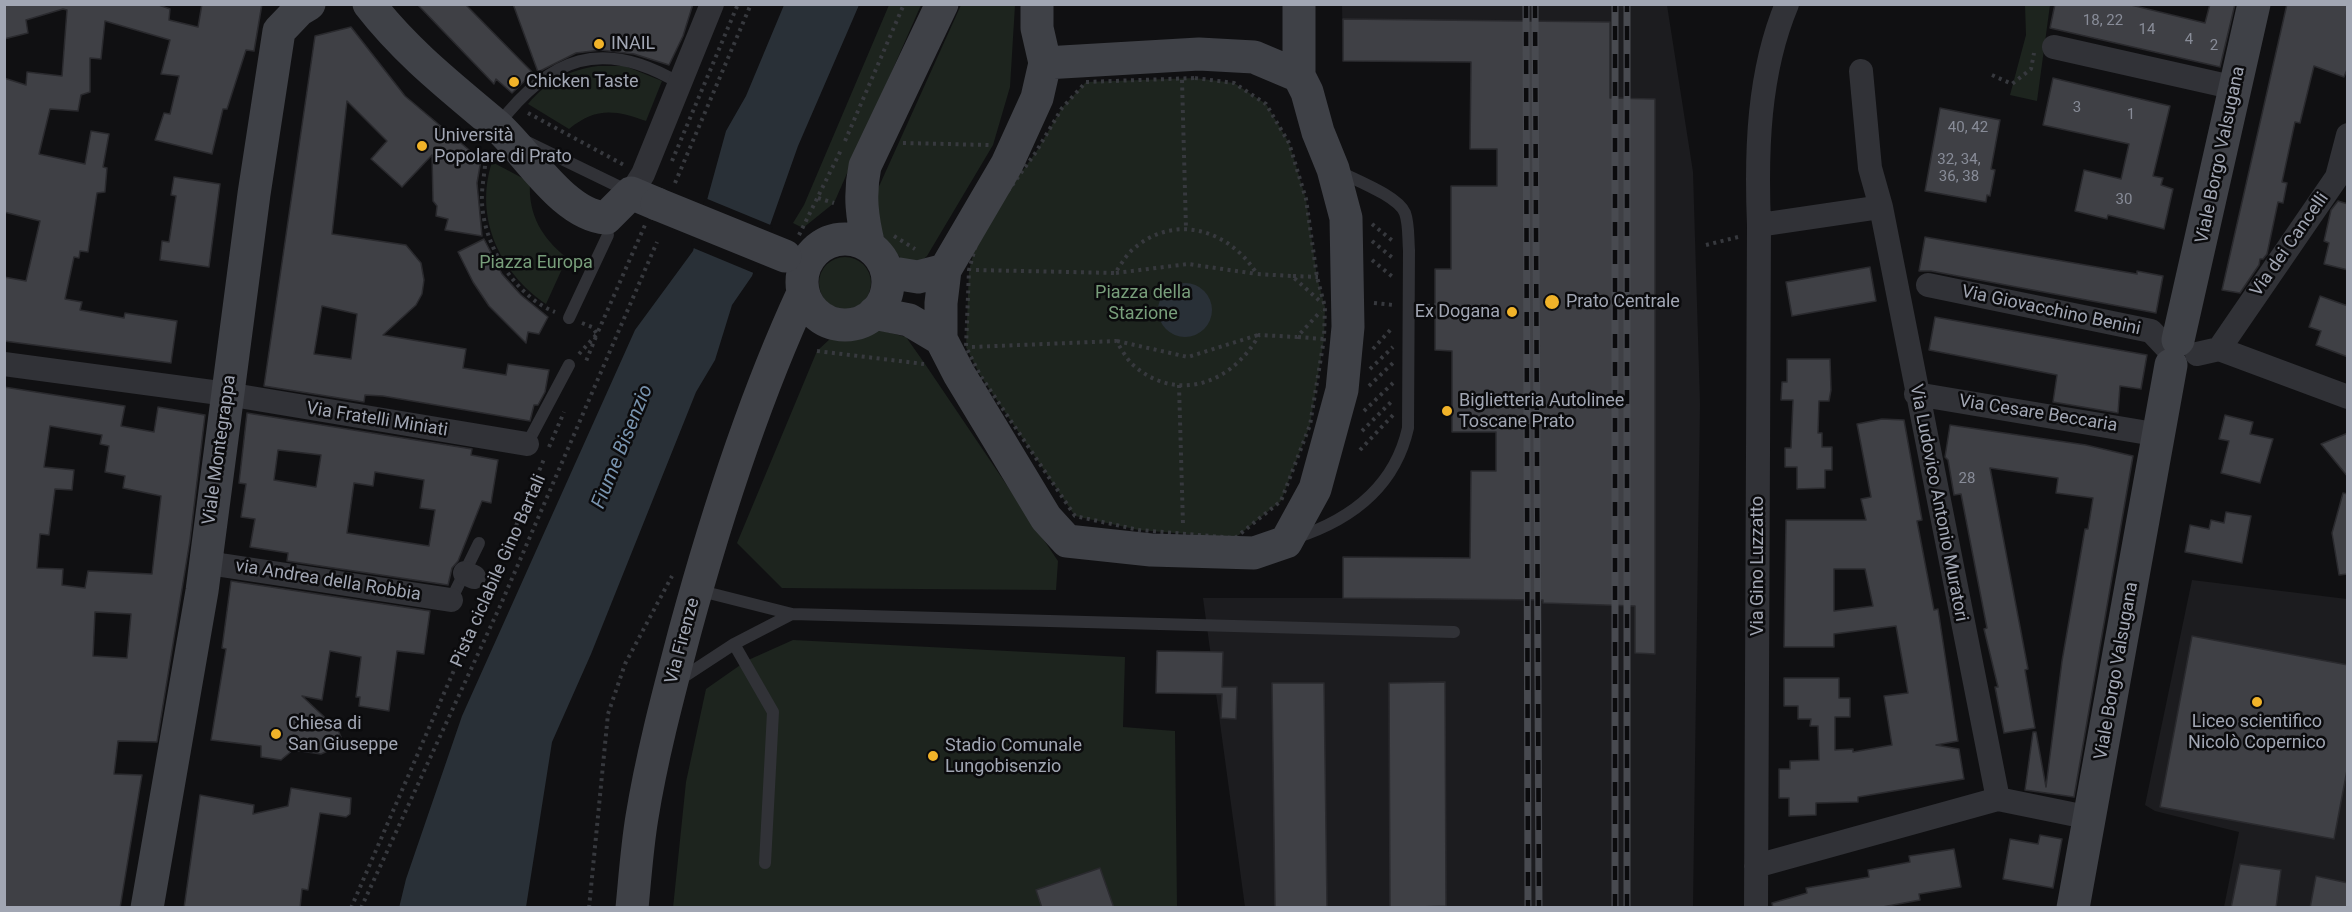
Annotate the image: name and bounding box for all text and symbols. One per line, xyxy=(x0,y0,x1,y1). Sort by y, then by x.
house number: 18, 22 xyxy=(2083,12,2123,30)
house number: 14 xyxy=(2139,21,2155,39)
house number: 4 xyxy=(2185,31,2193,49)
place label: INAIL xyxy=(611,33,655,55)
marker: INAIL xyxy=(592,37,606,51)
house number: 2 xyxy=(2210,37,2218,55)
street label: Viale Borgo Valsugana xyxy=(2192,65,2250,245)
place label: Chicken Taste xyxy=(526,71,639,93)
marker: Chicken Taste xyxy=(507,75,521,89)
house number: 3 xyxy=(2073,99,2081,117)
house number: 1 xyxy=(2127,106,2135,124)
house number: 40, 42 xyxy=(1948,119,1988,137)
place label: Università Popolare di Prato xyxy=(434,125,572,168)
marker: Università Popolare di Prato xyxy=(415,139,429,153)
house number: 32, 34, 36, 38 xyxy=(1937,151,1981,186)
street label: Via dei Cancelli xyxy=(2246,189,2334,301)
house number: 30 xyxy=(2116,191,2132,209)
park label: Piazza Europa xyxy=(479,252,593,274)
street label: Via Giovacchino Benini xyxy=(1960,281,2142,341)
park label: Piazza della Stazione xyxy=(1095,282,1191,324)
place label: Prato Centrale xyxy=(1566,291,1680,313)
marker: Prato Centrale xyxy=(1543,293,1561,311)
place label: Ex Dogana xyxy=(1415,301,1500,323)
marker: Ex Dogana xyxy=(1505,305,1519,319)
street label: Viale Montegrappa xyxy=(199,374,241,526)
water label: Fiume Bisenzio xyxy=(587,382,659,512)
street label: Via Ludovico Antonio Muratori xyxy=(1904,383,1972,623)
place label: Biglietteria Autolinee Toscane Prato xyxy=(1459,390,1624,432)
street label: Via Cesare Beccaria xyxy=(1957,391,2119,437)
street label: Via Fratelli Miniati xyxy=(305,398,449,442)
marker: Biglietteria Autolinee Toscane Prato xyxy=(1440,404,1454,418)
house number: 28 xyxy=(1959,470,1975,488)
street label: Pista ciclabile Gino Bartali xyxy=(447,471,551,671)
street label: Via Gino Luzzatto xyxy=(1747,496,1769,636)
street label: via Andrea della Robbia xyxy=(234,556,422,606)
street label: Viale Borgo Valsugana xyxy=(2091,580,2143,762)
street label: Via Firenze xyxy=(661,596,705,686)
marker: Liceo scientifico Nicolò Copernico xyxy=(2250,695,2264,709)
place label: Liceo scientifico Nicolò Copernico xyxy=(2188,711,2326,754)
place label: Chiesa di San Giuseppe xyxy=(288,713,398,756)
marker: Chiesa di San Giuseppe xyxy=(269,727,283,741)
place label: Stadio Comunale Lungobisenzio xyxy=(945,735,1082,777)
marker: Stadio Comunale Lungobisenzio xyxy=(926,749,940,763)

